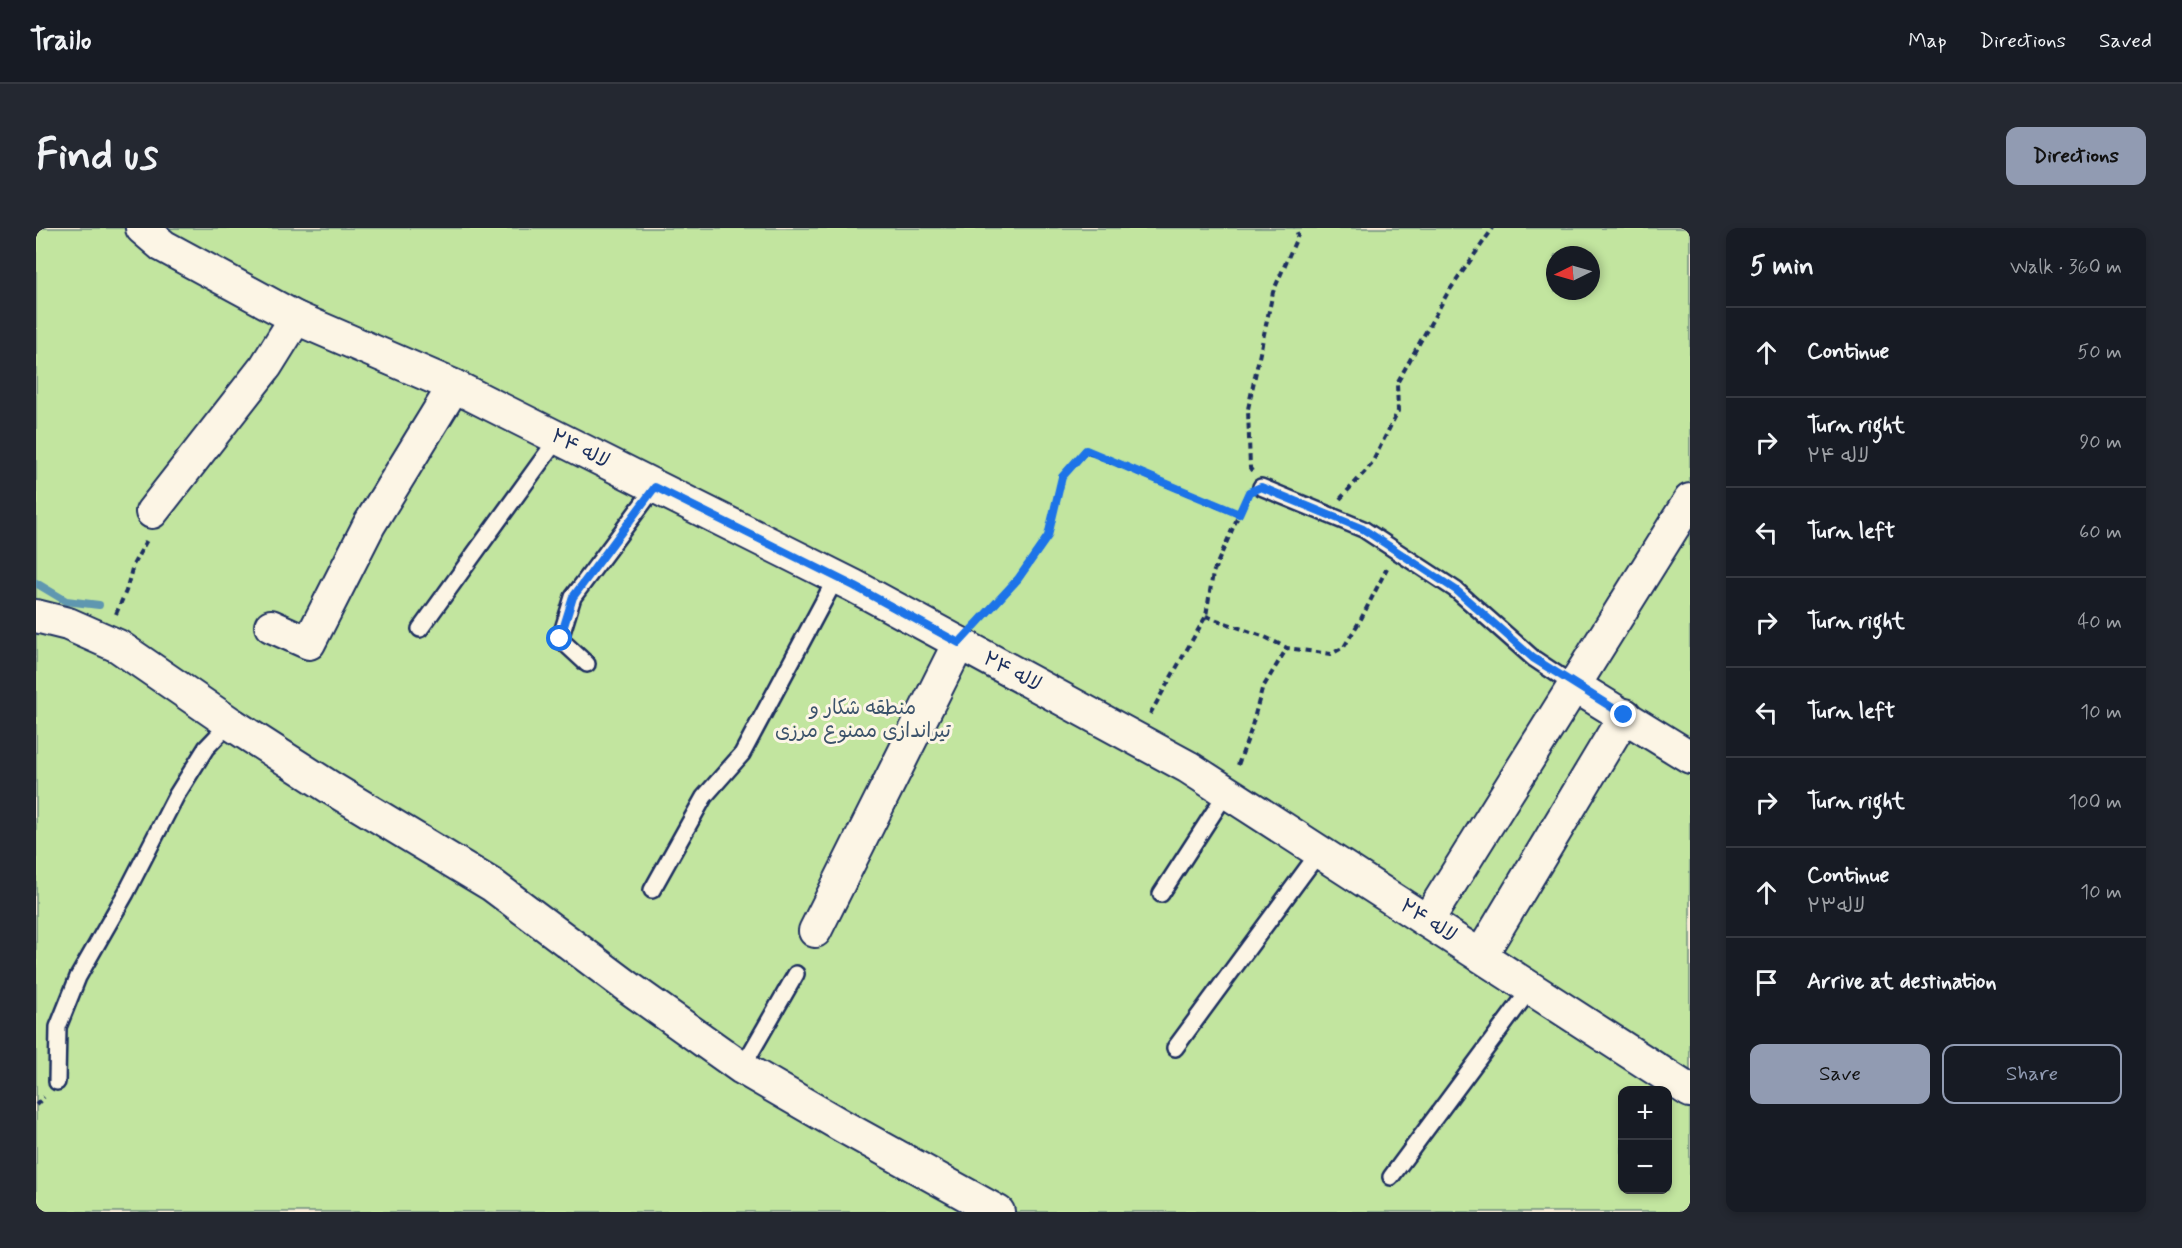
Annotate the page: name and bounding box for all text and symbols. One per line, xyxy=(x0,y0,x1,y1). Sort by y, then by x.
text: Trailo xyxy=(30,23,91,60)
text: Map xyxy=(1908,27,1947,55)
text: Directions xyxy=(1980,27,2066,55)
text: Saved xyxy=(2099,27,2152,55)
button: Directions xyxy=(2006,127,2146,185)
text: Find us xyxy=(36,129,158,184)
north arrow xyxy=(1546,246,1600,300)
text: 5 min xyxy=(1750,250,1814,284)
text: Walk · 360 m xyxy=(2010,254,2122,281)
icon: ahead xyxy=(1750,336,1783,369)
text: Continue xyxy=(1807,338,1889,366)
text: 50 m xyxy=(2077,339,2122,366)
text: Turn right xyxy=(1807,412,1905,440)
street label: لاله ۲۴ xyxy=(546,423,614,475)
icon: right xyxy=(1750,426,1783,459)
text: 90 m xyxy=(2079,429,2122,456)
text: لاله ۲۴ xyxy=(1807,443,1869,470)
icon: left xyxy=(1750,516,1783,549)
text: Turn left xyxy=(1807,518,1895,546)
text: 60 m xyxy=(2079,519,2122,546)
icon: right xyxy=(1750,606,1783,639)
text: Turn right xyxy=(1807,608,1905,636)
text: 40 m xyxy=(2078,609,2122,636)
route start xyxy=(546,625,572,651)
street label: لاله ۲۴ xyxy=(978,646,1046,698)
park label: منطقه شکار و تیراندازی ممنوع مرزی xyxy=(775,695,951,745)
icon: left xyxy=(1750,696,1783,729)
text: Turn left xyxy=(1807,698,1895,726)
text: 10 m xyxy=(2080,699,2122,726)
route end xyxy=(1610,701,1636,727)
icon: right xyxy=(1750,786,1783,819)
text: Turn right xyxy=(1807,788,1905,816)
text: 100 m xyxy=(2068,789,2122,816)
text: Continue xyxy=(1807,862,1889,890)
icon: ahead xyxy=(1750,876,1783,909)
text: 10 m xyxy=(2080,879,2122,906)
street label: لاله ۲۴ xyxy=(1395,893,1461,949)
text: لاله۲۳ xyxy=(1807,893,1865,920)
icon: arrive xyxy=(1750,966,1783,999)
text: Arrive at destination xyxy=(1807,968,1997,996)
button: Save xyxy=(1750,1044,1930,1104)
button: Share xyxy=(1942,1044,2122,1104)
map controls xyxy=(1618,1086,1672,1194)
button: + xyxy=(1618,1086,1672,1140)
button: − xyxy=(1618,1140,1672,1194)

